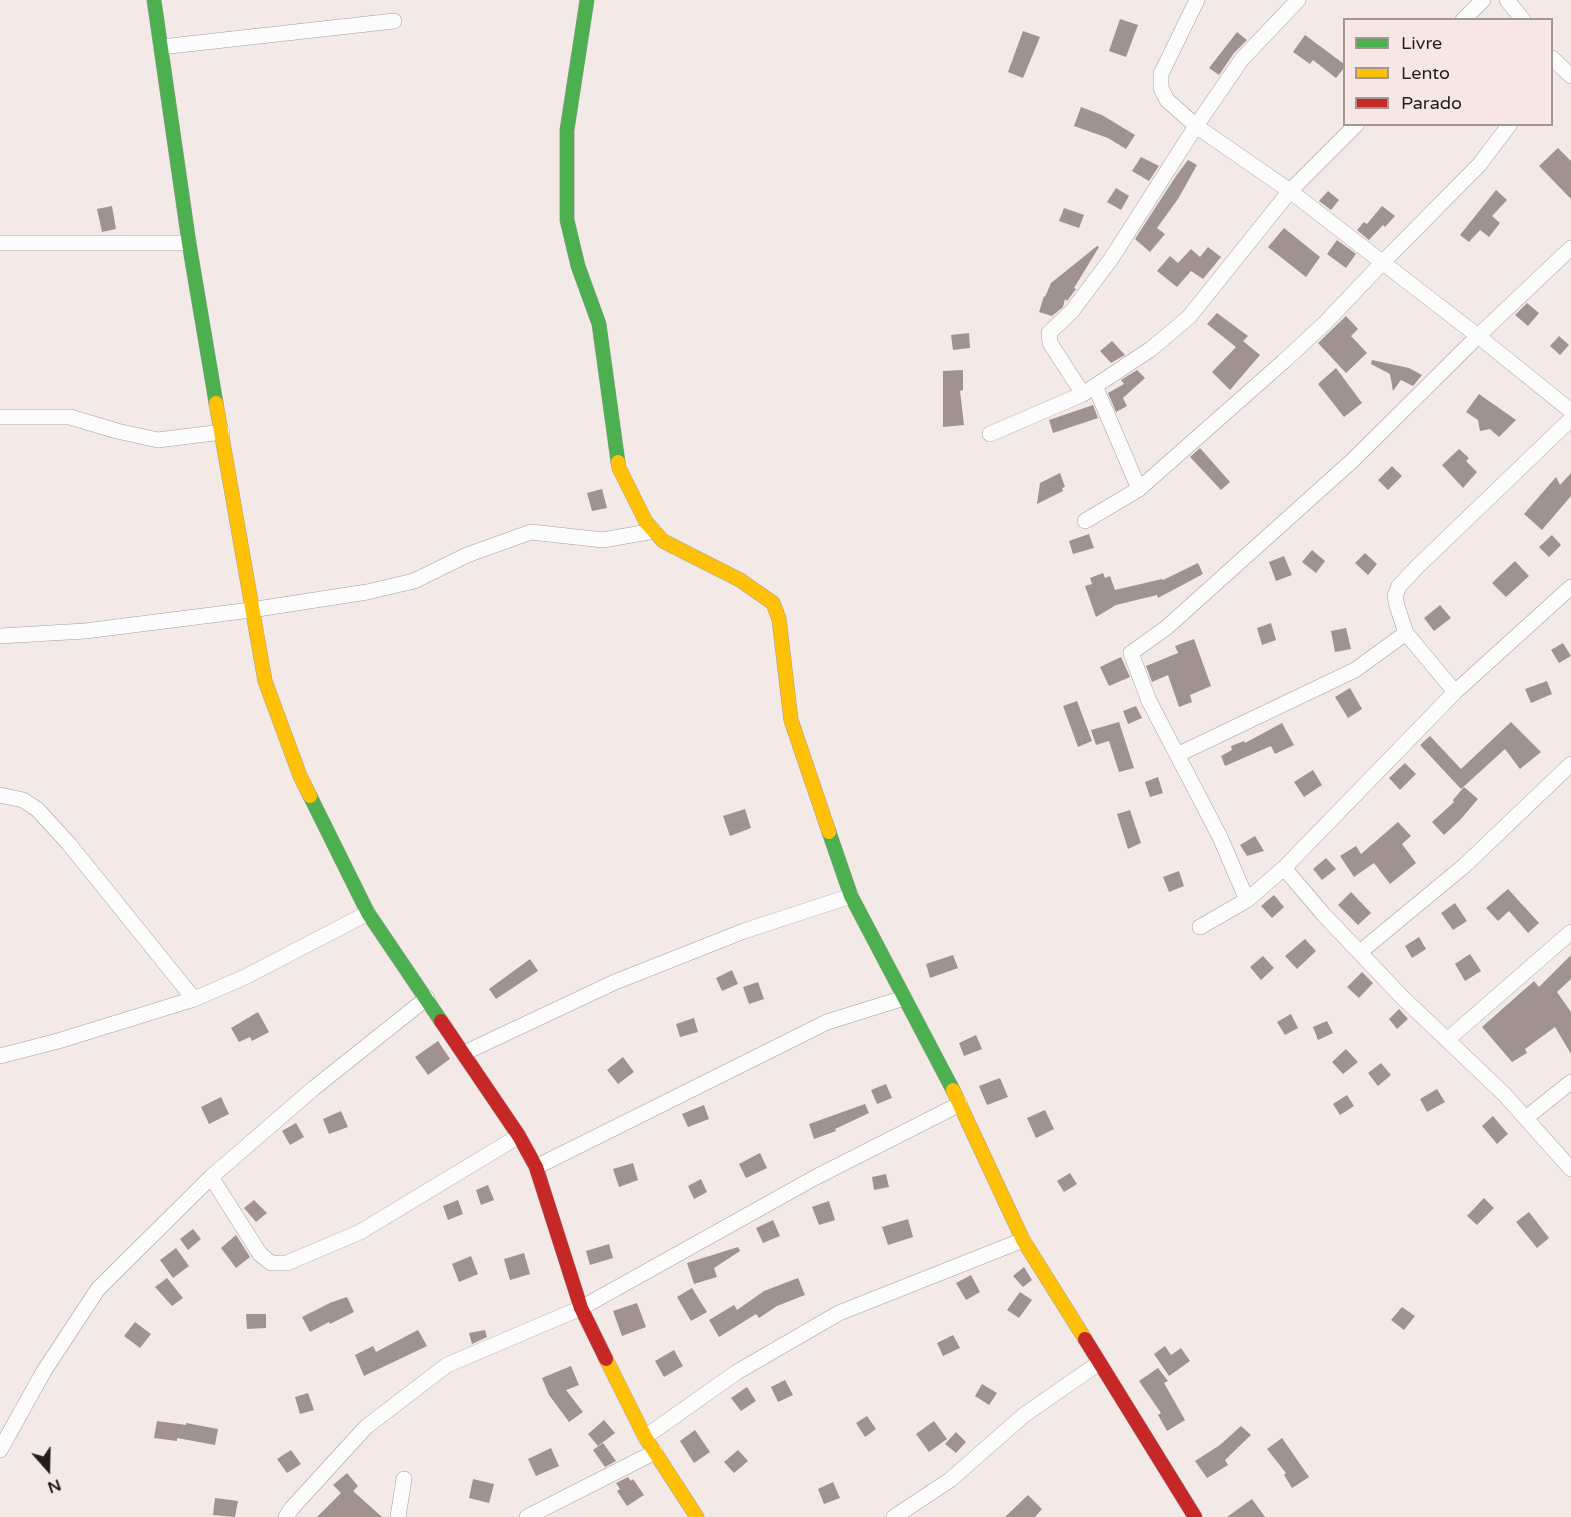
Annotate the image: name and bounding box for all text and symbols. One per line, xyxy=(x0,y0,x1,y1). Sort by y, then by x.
legend xyxy=(1343,18,1553,126)
text: Livre xyxy=(1401,32,1442,54)
text: Lento xyxy=(1401,62,1450,84)
text: Parado xyxy=(1401,92,1462,114)
north arrow xyxy=(18,1439,78,1499)
text: N xyxy=(45,1474,64,1498)

